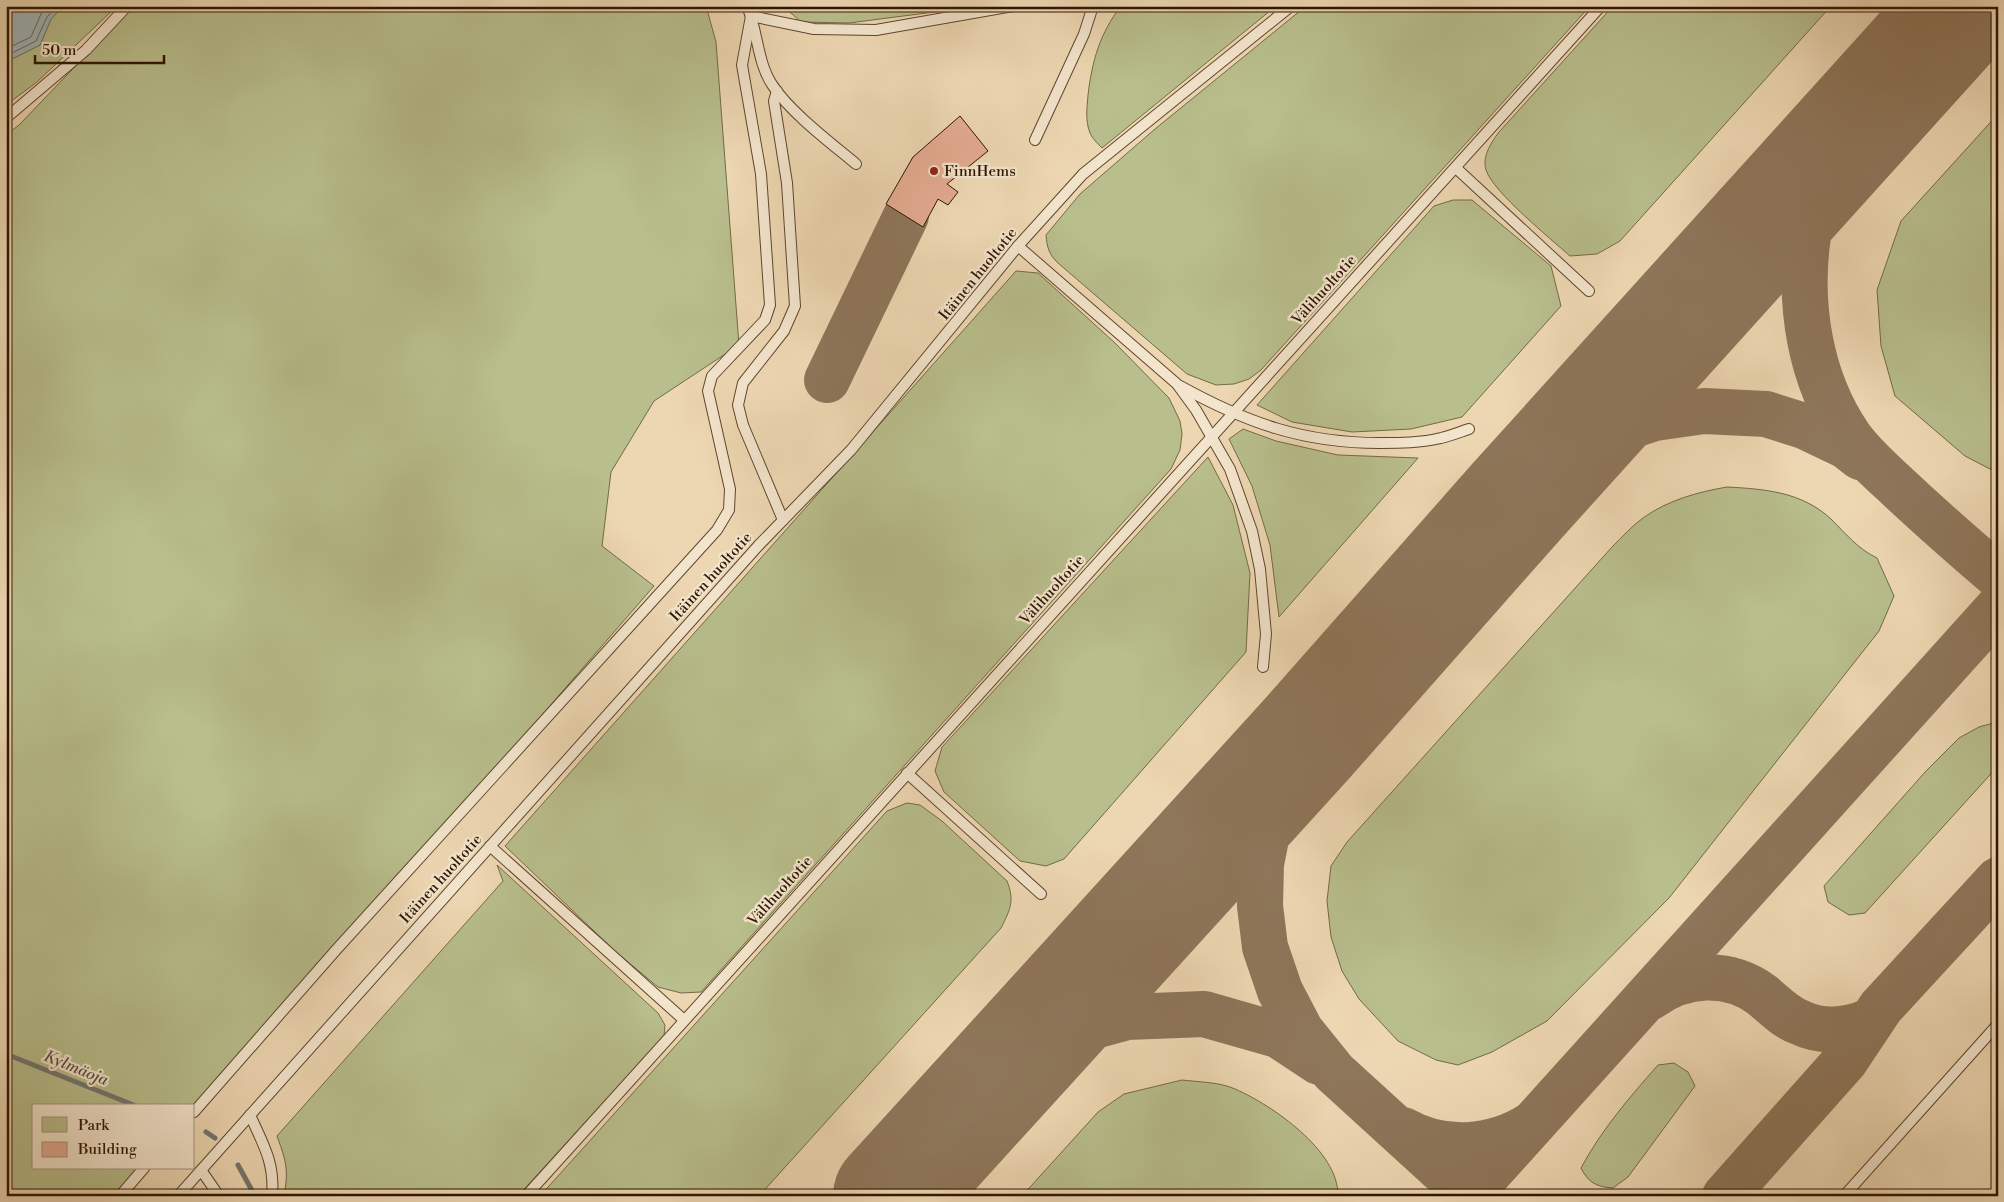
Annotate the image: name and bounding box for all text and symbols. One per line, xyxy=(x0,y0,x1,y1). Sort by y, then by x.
scale bar xyxy=(35,32,164,64)
text: 50 m xyxy=(42,41,76,60)
place label: FinnHems xyxy=(944,162,1016,181)
marker: FinnHems xyxy=(928,165,940,177)
street label: Itäinen huoltotie xyxy=(935,224,1021,324)
street label: Välihuoltotie xyxy=(1287,251,1361,330)
street label: Itäinen huoltotie xyxy=(666,528,756,626)
street label: Välihuoltotie xyxy=(1015,551,1089,630)
street label: Itäinen huoltotie xyxy=(396,830,486,928)
street label: Välihuoltotie xyxy=(743,852,817,931)
water label: Kylmäoja xyxy=(41,1046,111,1090)
legend xyxy=(32,1104,195,1170)
text: Park xyxy=(78,1116,110,1135)
text: Building xyxy=(77,1140,137,1159)

